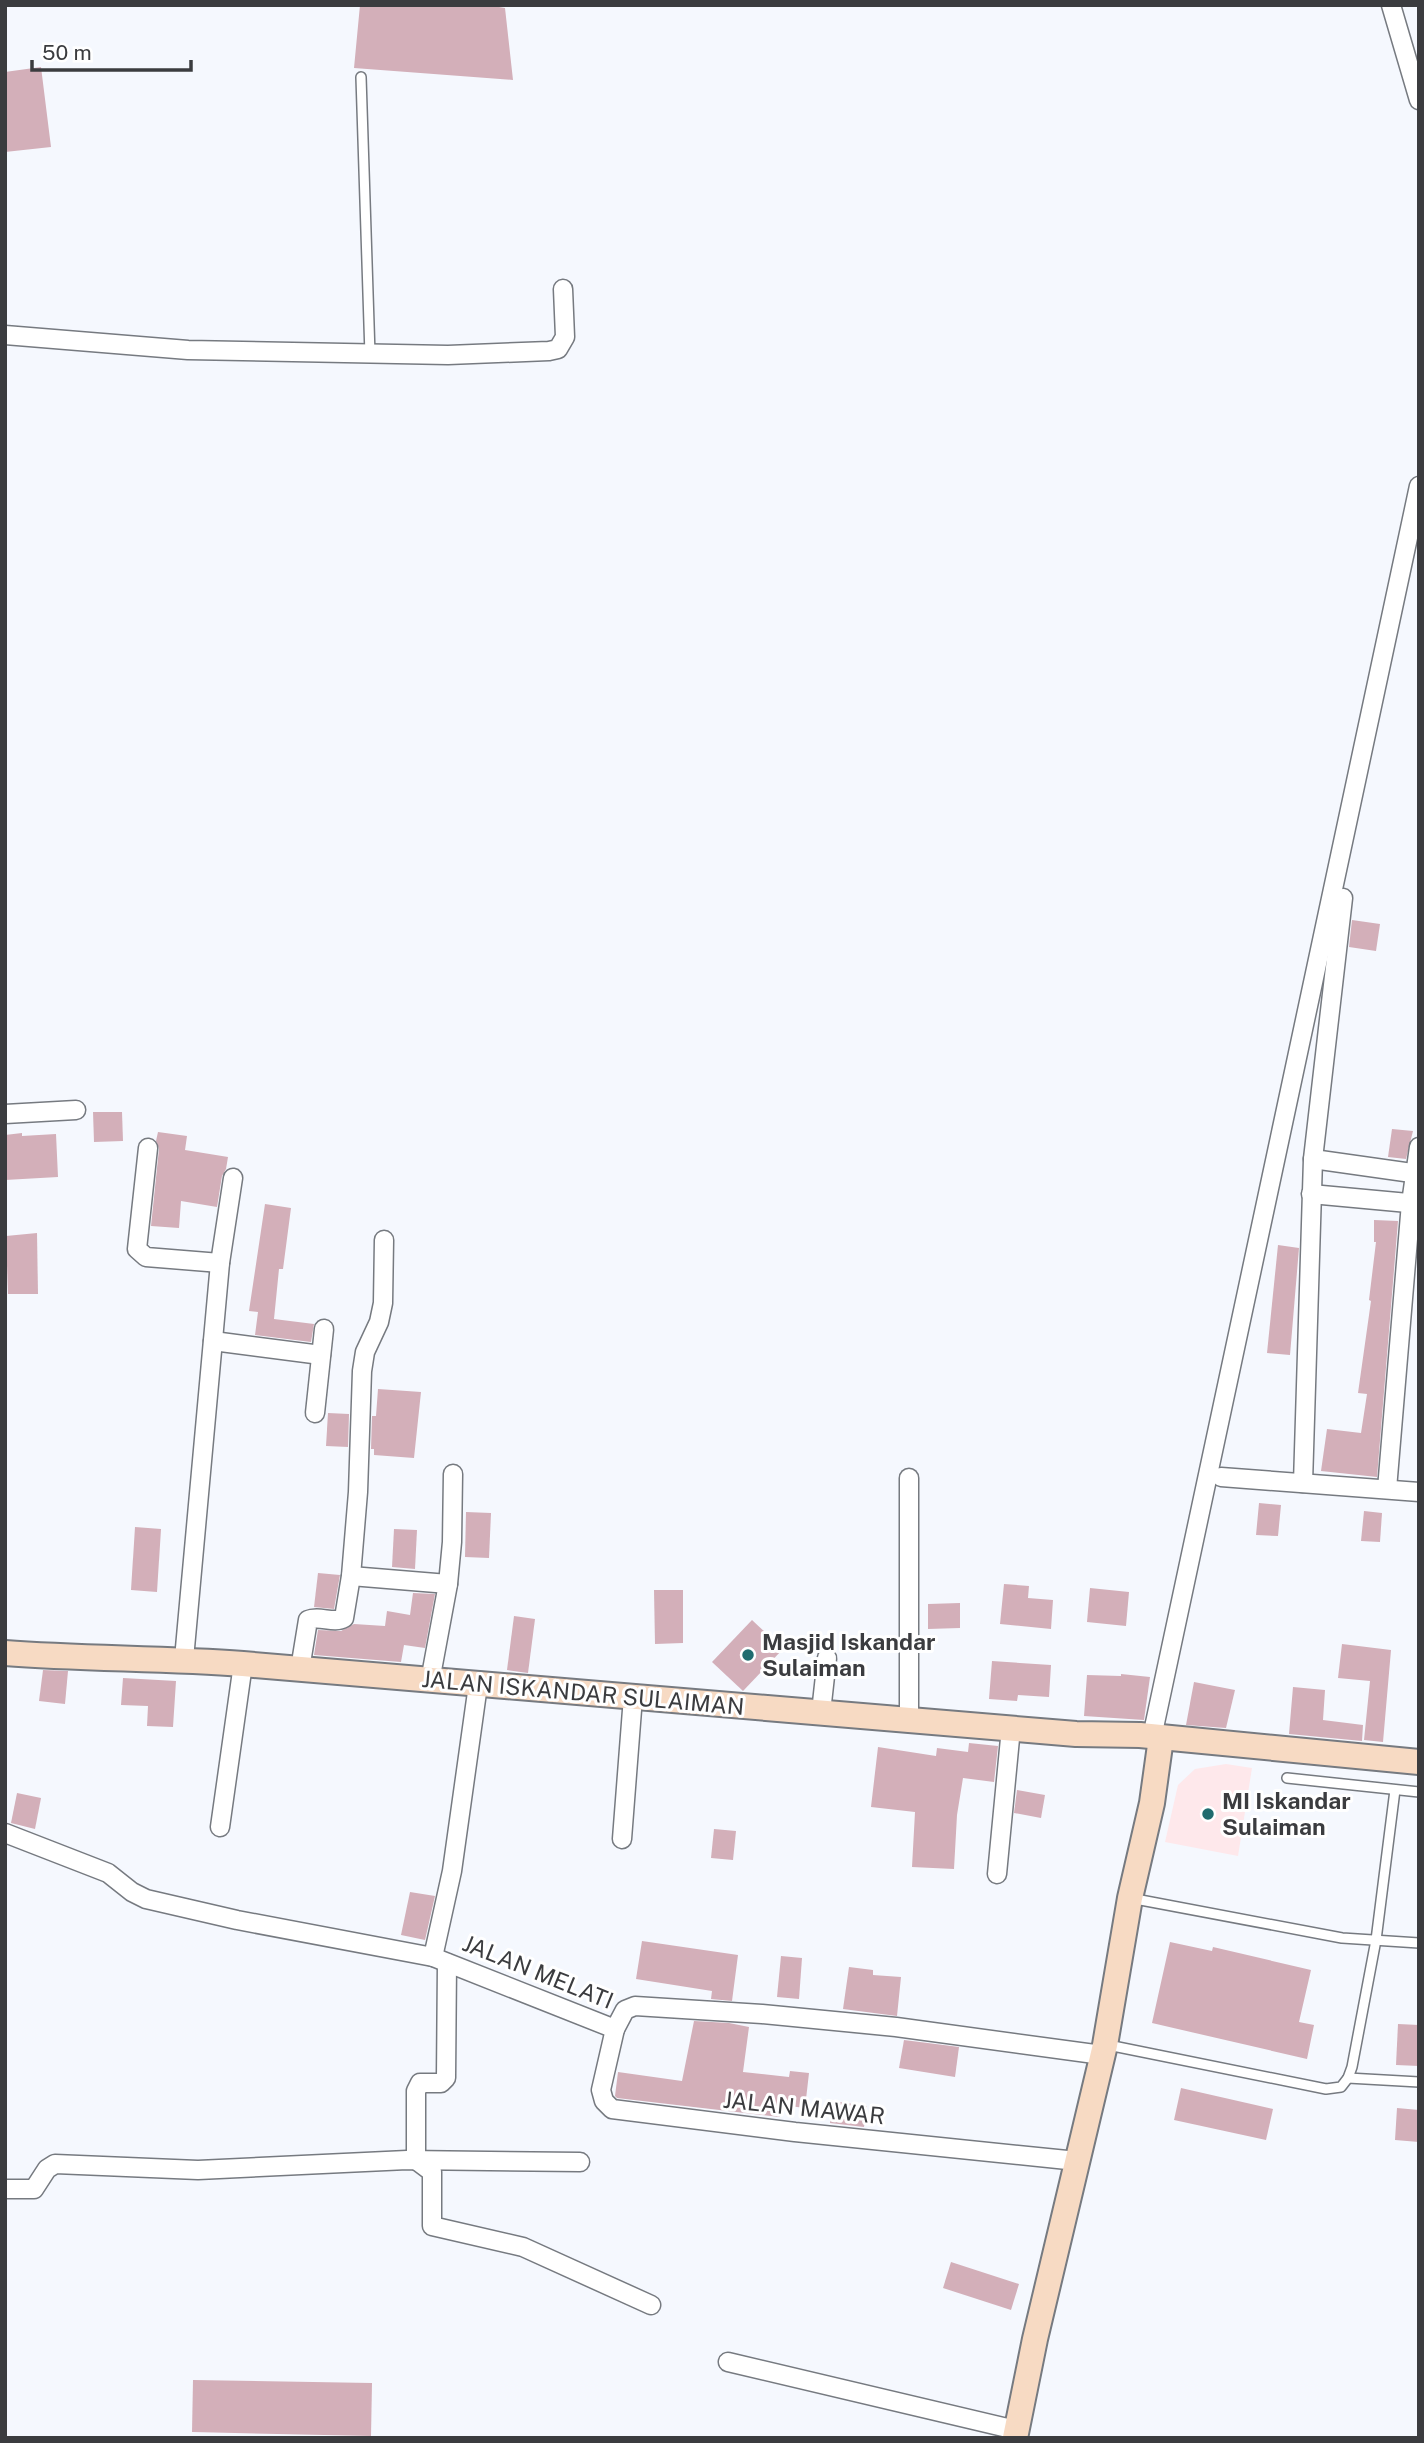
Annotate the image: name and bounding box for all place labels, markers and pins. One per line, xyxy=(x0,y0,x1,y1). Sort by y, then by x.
place label: Masjid Iskandar Sulaiman xyxy=(762,1628,935,1681)
marker: Masjid Iskandar Sulaiman xyxy=(740,1647,756,1663)
place label: MI Iskandar Sulaiman xyxy=(1222,1787,1351,1840)
marker: MI Iskandar Sulaiman xyxy=(1200,1806,1216,1822)

